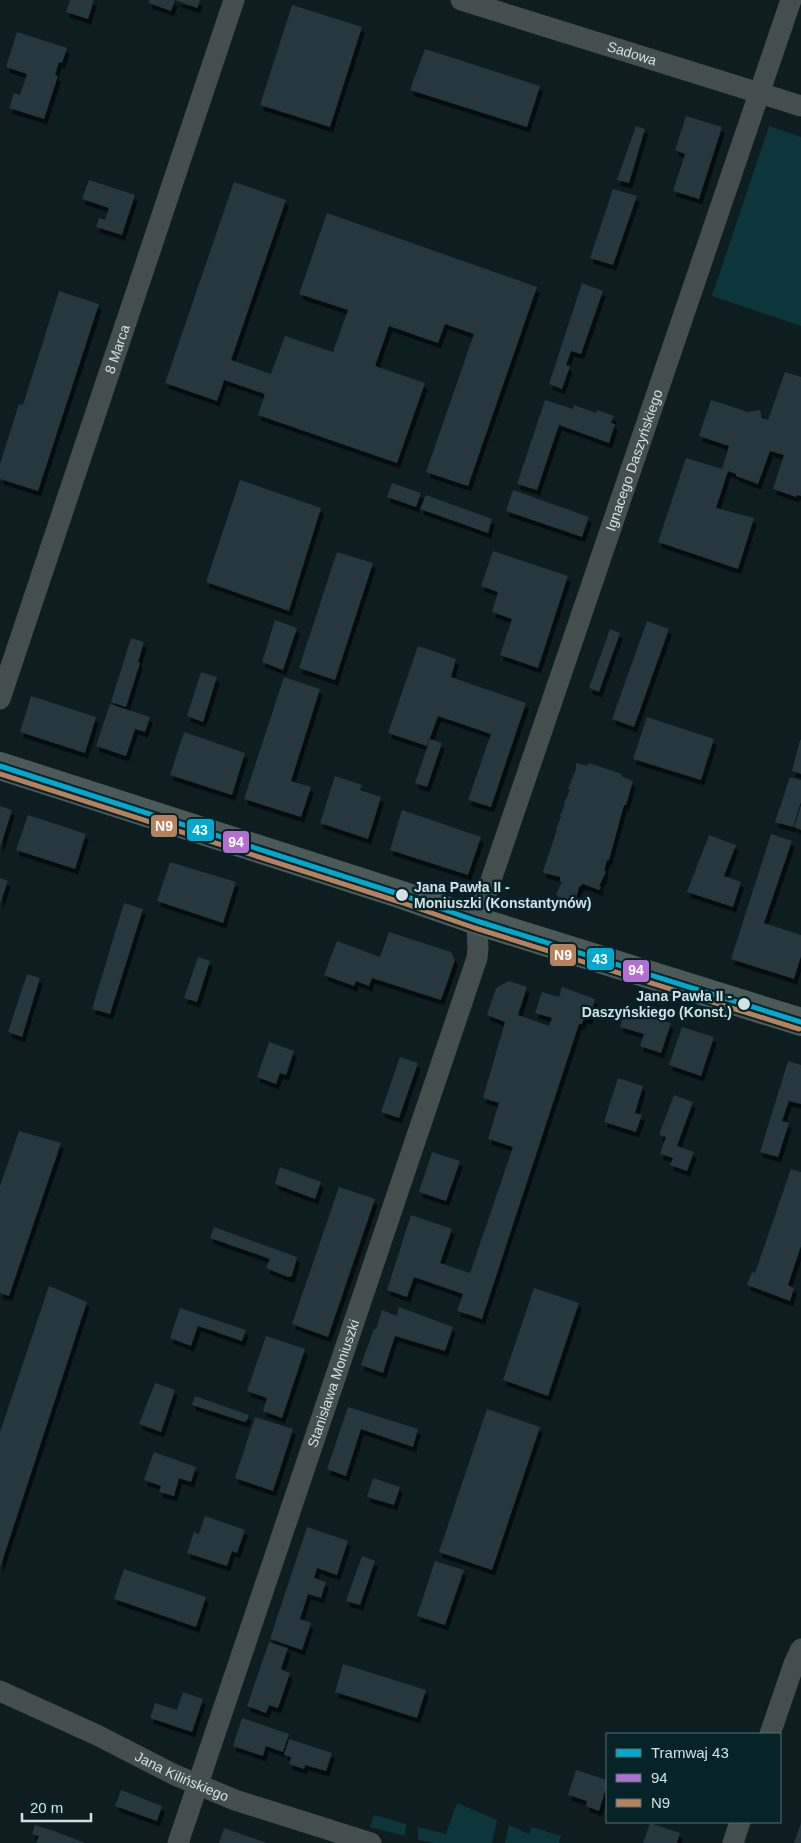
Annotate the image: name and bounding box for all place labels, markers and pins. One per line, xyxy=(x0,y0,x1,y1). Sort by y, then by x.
place label: Jana Pawła II - Moniuszki (Konstantynów) xyxy=(414,879,591,911)
marker: Jana Pawła II - Moniuszki (Konstantynów) xyxy=(394,887,410,903)
place label: Jana Pawła II - Daszyńskiego (Konst.) xyxy=(582,988,732,1020)
marker: Jana Pawła II - Daszyńskiego (Konst.) xyxy=(736,996,752,1012)

